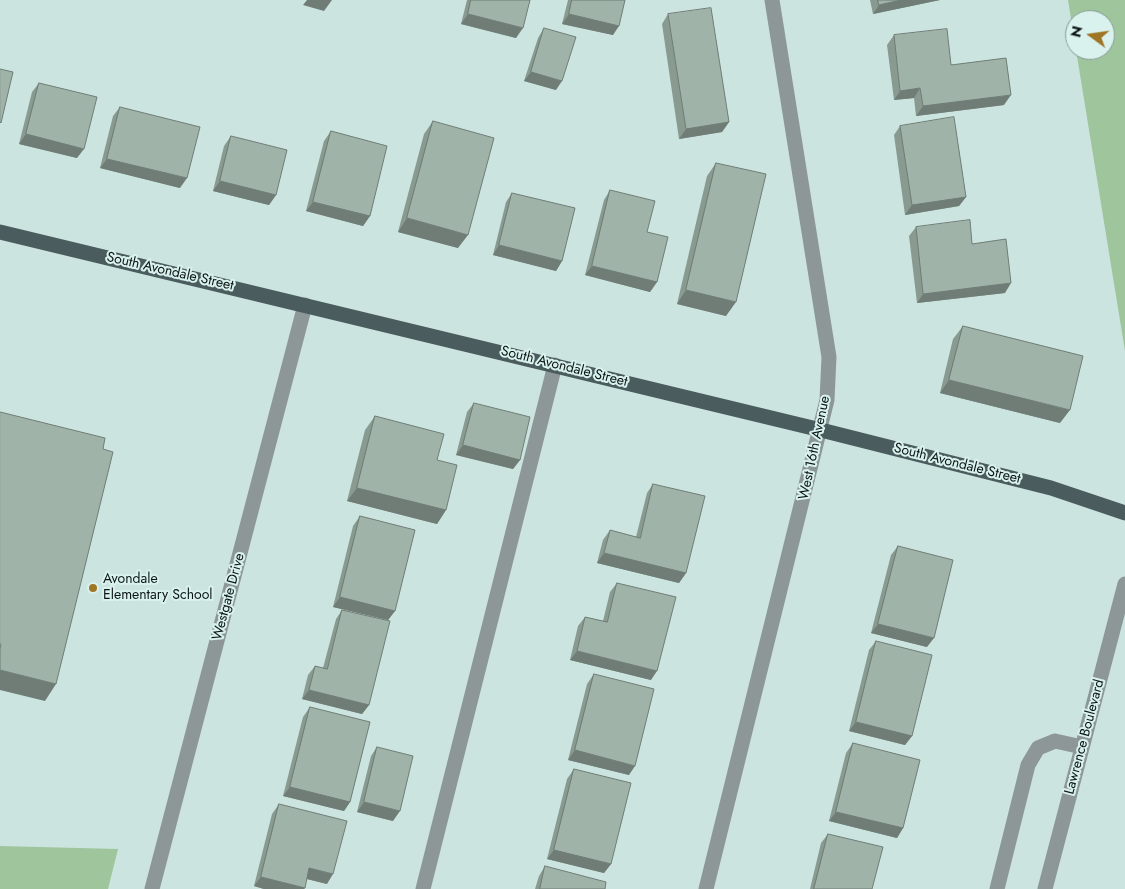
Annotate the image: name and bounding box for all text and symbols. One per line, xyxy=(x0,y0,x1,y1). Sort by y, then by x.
north arrow xyxy=(1065,10,1115,60)
text: N xyxy=(1065,24,1087,39)
street label: South Avondale Street xyxy=(105,249,235,295)
street label: South Avondale Street xyxy=(499,343,629,391)
street label: West 16th Avenue xyxy=(796,394,834,502)
street label: South Avondale Street xyxy=(892,440,1022,488)
street label: Westgate Drive xyxy=(209,552,249,642)
place label: Avondale Elementary School xyxy=(103,572,213,604)
marker: Avondale Elementary School xyxy=(87,582,99,594)
street label: Lawrence Boulevard xyxy=(1062,678,1108,796)

